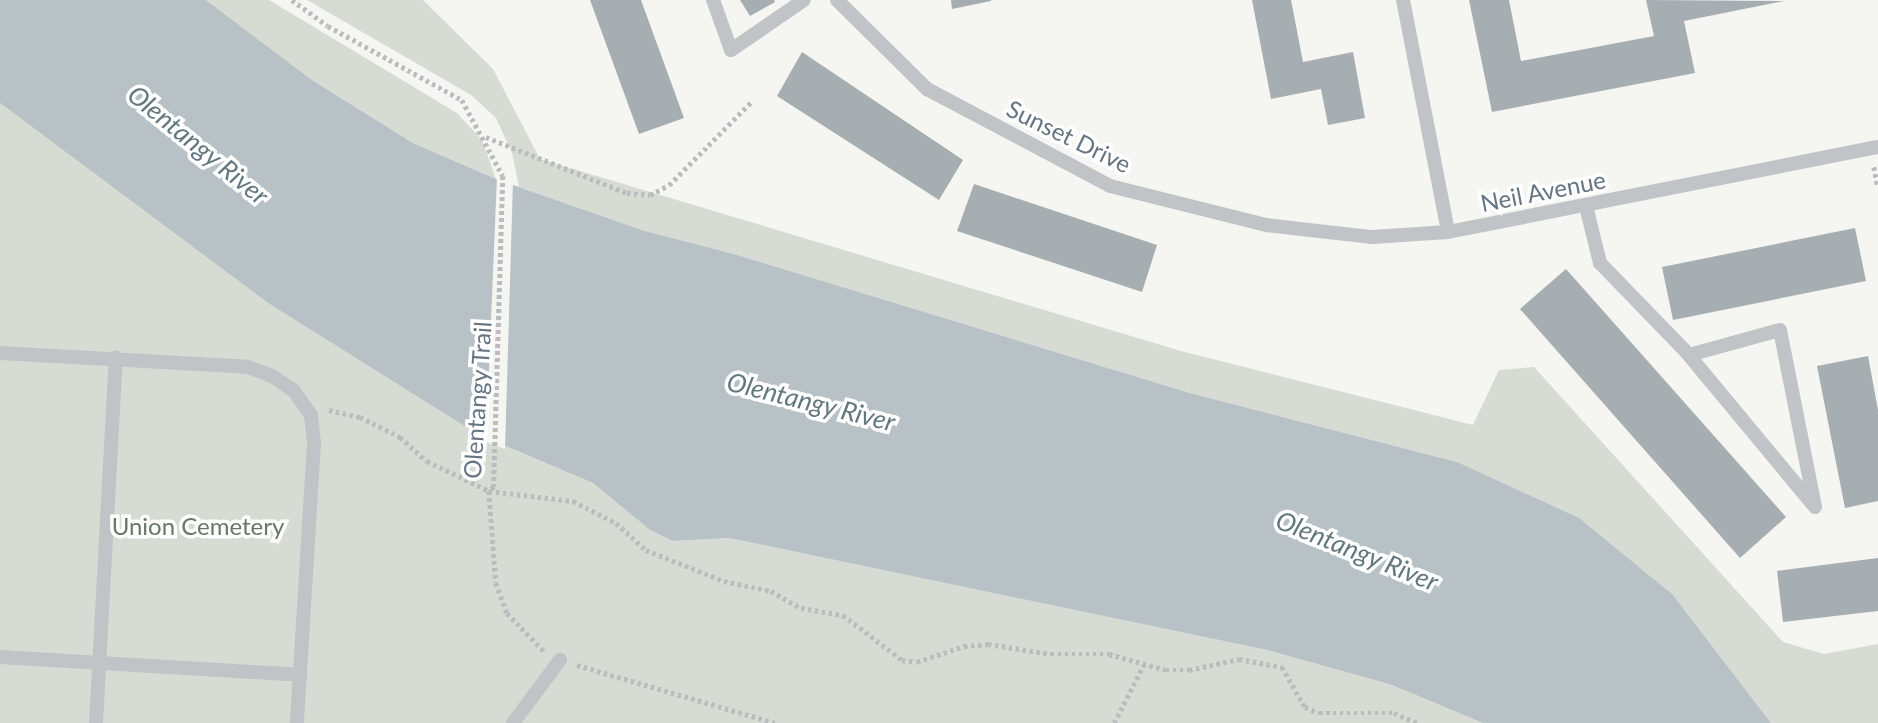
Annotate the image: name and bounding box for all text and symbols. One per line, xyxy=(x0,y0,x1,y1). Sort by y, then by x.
water label: Olentangy River xyxy=(121,79,275,211)
street label: Sunset Drive xyxy=(1002,94,1136,178)
street label: Neil Avenue xyxy=(1478,165,1608,217)
street label: Olentangy Trail xyxy=(457,320,497,480)
water label: Olentangy River xyxy=(723,366,899,438)
water label: Olentangy River xyxy=(1271,504,1443,598)
park label: Union Cemetery xyxy=(112,512,284,540)

